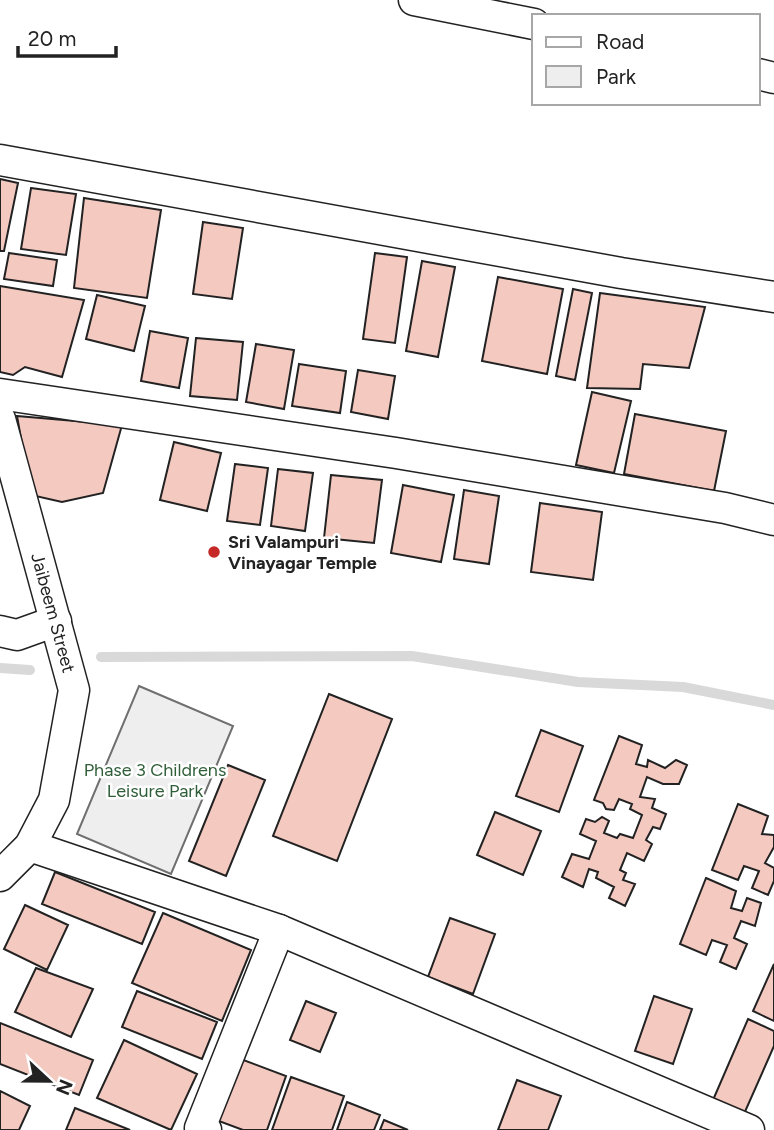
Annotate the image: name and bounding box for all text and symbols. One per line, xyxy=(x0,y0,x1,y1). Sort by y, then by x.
scale bar xyxy=(18,14,116,58)
legend xyxy=(532,14,760,105)
text: 20 m xyxy=(28,26,76,51)
text: Road xyxy=(596,29,644,54)
text: Park xyxy=(596,64,637,89)
place label: Sri Valampuri Vinayagar Temple xyxy=(228,531,377,574)
marker: Sri Valampuri Vinayagar Temple xyxy=(206,544,222,560)
street label: Jaibeem Street xyxy=(26,551,80,675)
park label: Phase 3 Childrens Leisure Park xyxy=(84,759,226,802)
north arrow xyxy=(14,1046,84,1116)
text: N xyxy=(51,1076,78,1098)

